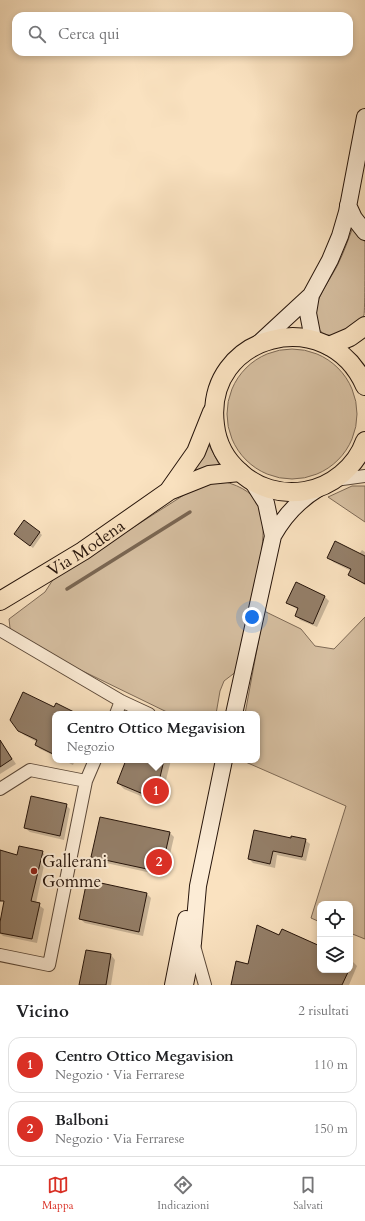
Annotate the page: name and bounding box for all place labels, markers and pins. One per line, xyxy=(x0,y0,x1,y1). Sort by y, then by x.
pin: 1 xyxy=(143,776,169,806)
pin: 2 xyxy=(146,847,172,877)
place label: Gallerani Gomme xyxy=(42,850,107,893)
marker: Gallerani Gomme xyxy=(29,866,39,876)

